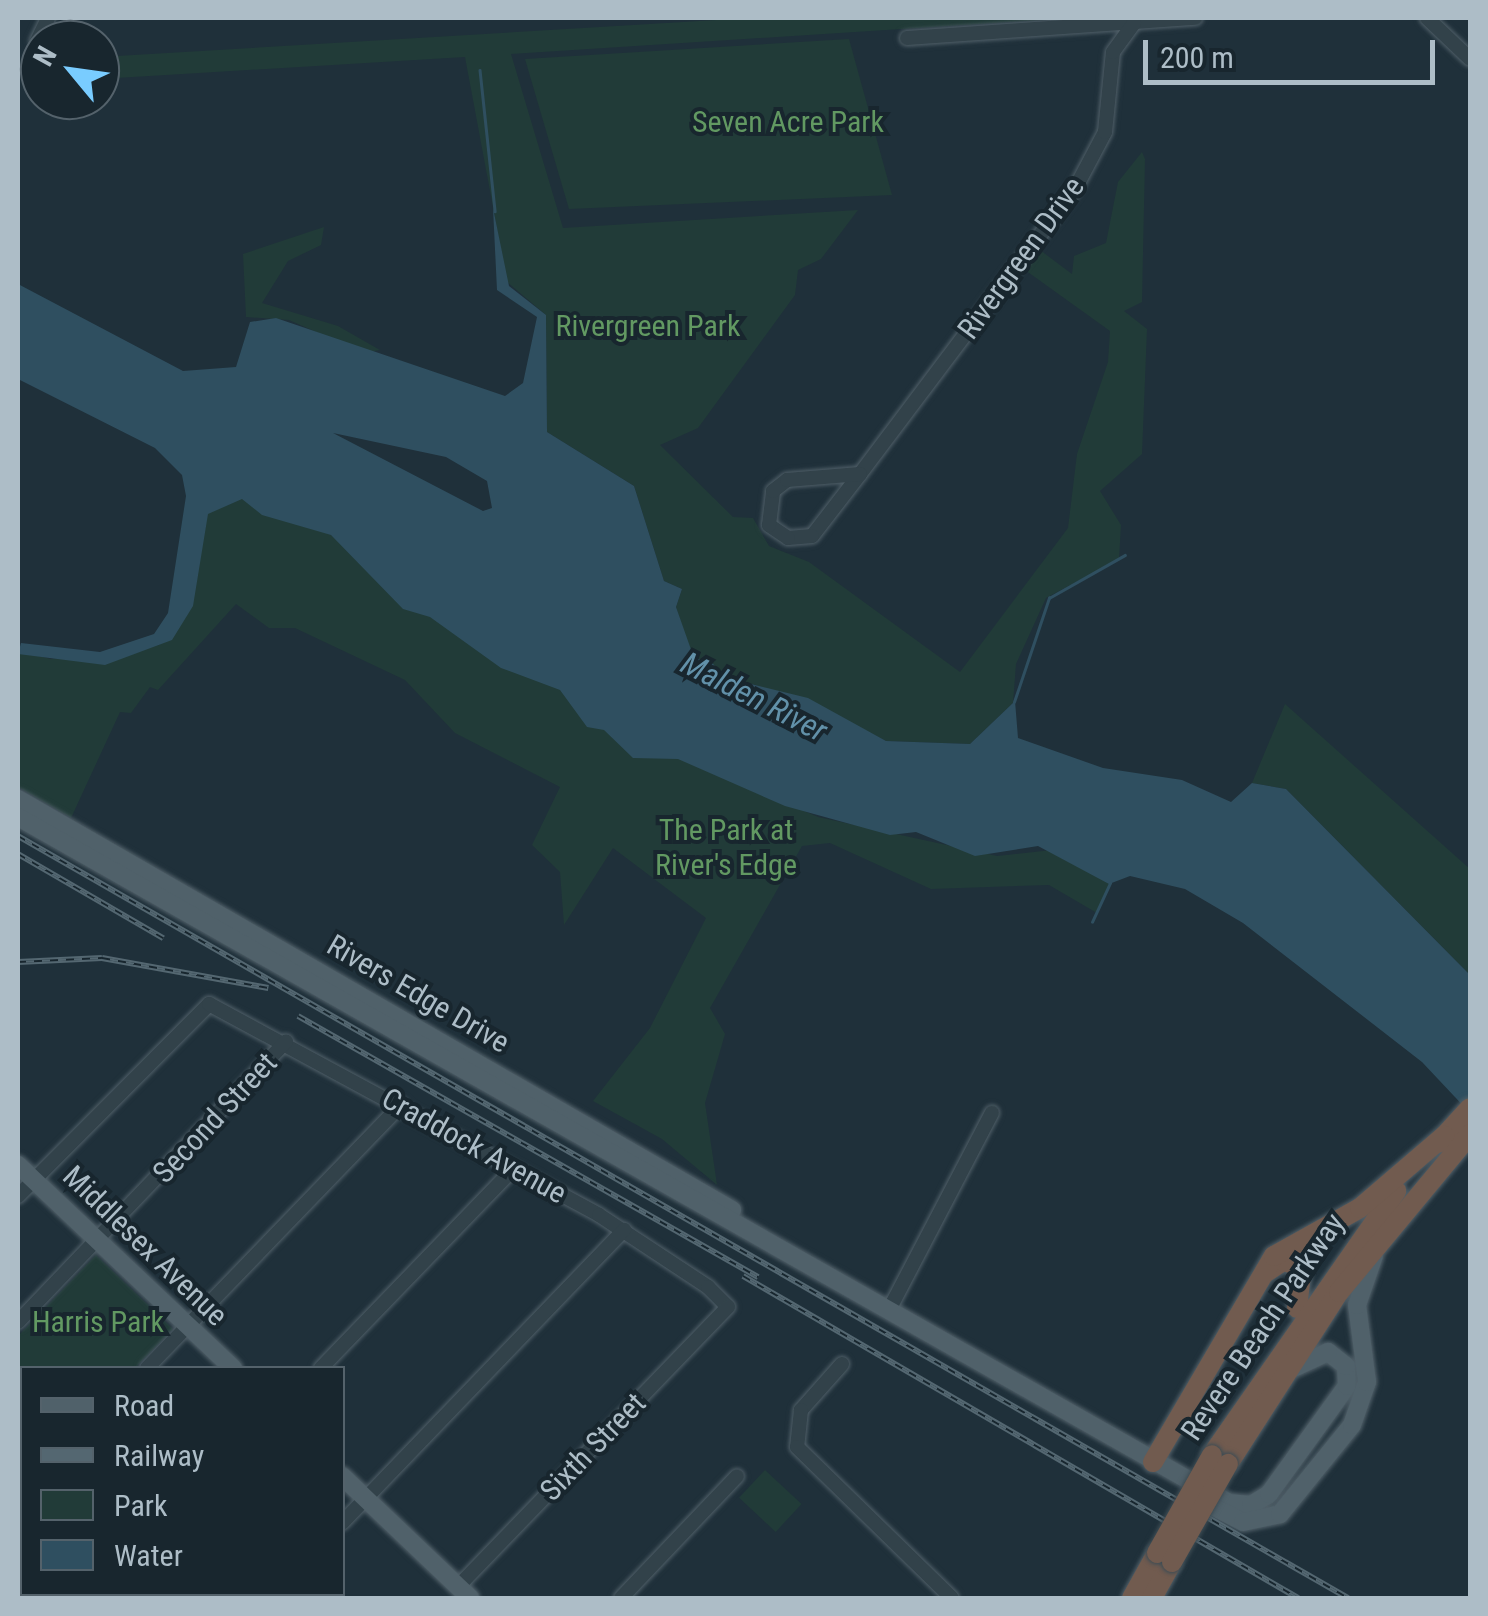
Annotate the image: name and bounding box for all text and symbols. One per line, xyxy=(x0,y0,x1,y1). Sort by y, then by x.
north arrow xyxy=(20,20,120,120)
scale bar xyxy=(1148,20,1440,82)
text: 200 m xyxy=(1160,40,1234,75)
text: N xyxy=(26,41,64,72)
park label: Seven Acre Park xyxy=(692,104,884,140)
street label: Rivergreen Drive xyxy=(950,170,1092,346)
park label: Rivergreen Park xyxy=(555,308,741,344)
water label: Malden River xyxy=(675,644,833,750)
park label: The Park at River's Edge xyxy=(655,812,797,882)
street label: Rivers Edge Drive xyxy=(321,927,515,1061)
street label: Second Street xyxy=(146,1045,284,1191)
street label: Craddock Avenue xyxy=(375,1080,573,1212)
street label: Middlesex Avenue xyxy=(55,1159,235,1333)
street label: Revere Beach Parkway xyxy=(1174,1207,1352,1447)
park label: Harris Park xyxy=(32,1304,164,1340)
legend xyxy=(20,1366,345,1596)
street label: Sixth Street xyxy=(533,1386,653,1508)
text: Road xyxy=(114,1388,174,1423)
text: Railway xyxy=(114,1438,204,1473)
text: Park xyxy=(114,1488,168,1523)
text: Water xyxy=(114,1538,183,1573)

